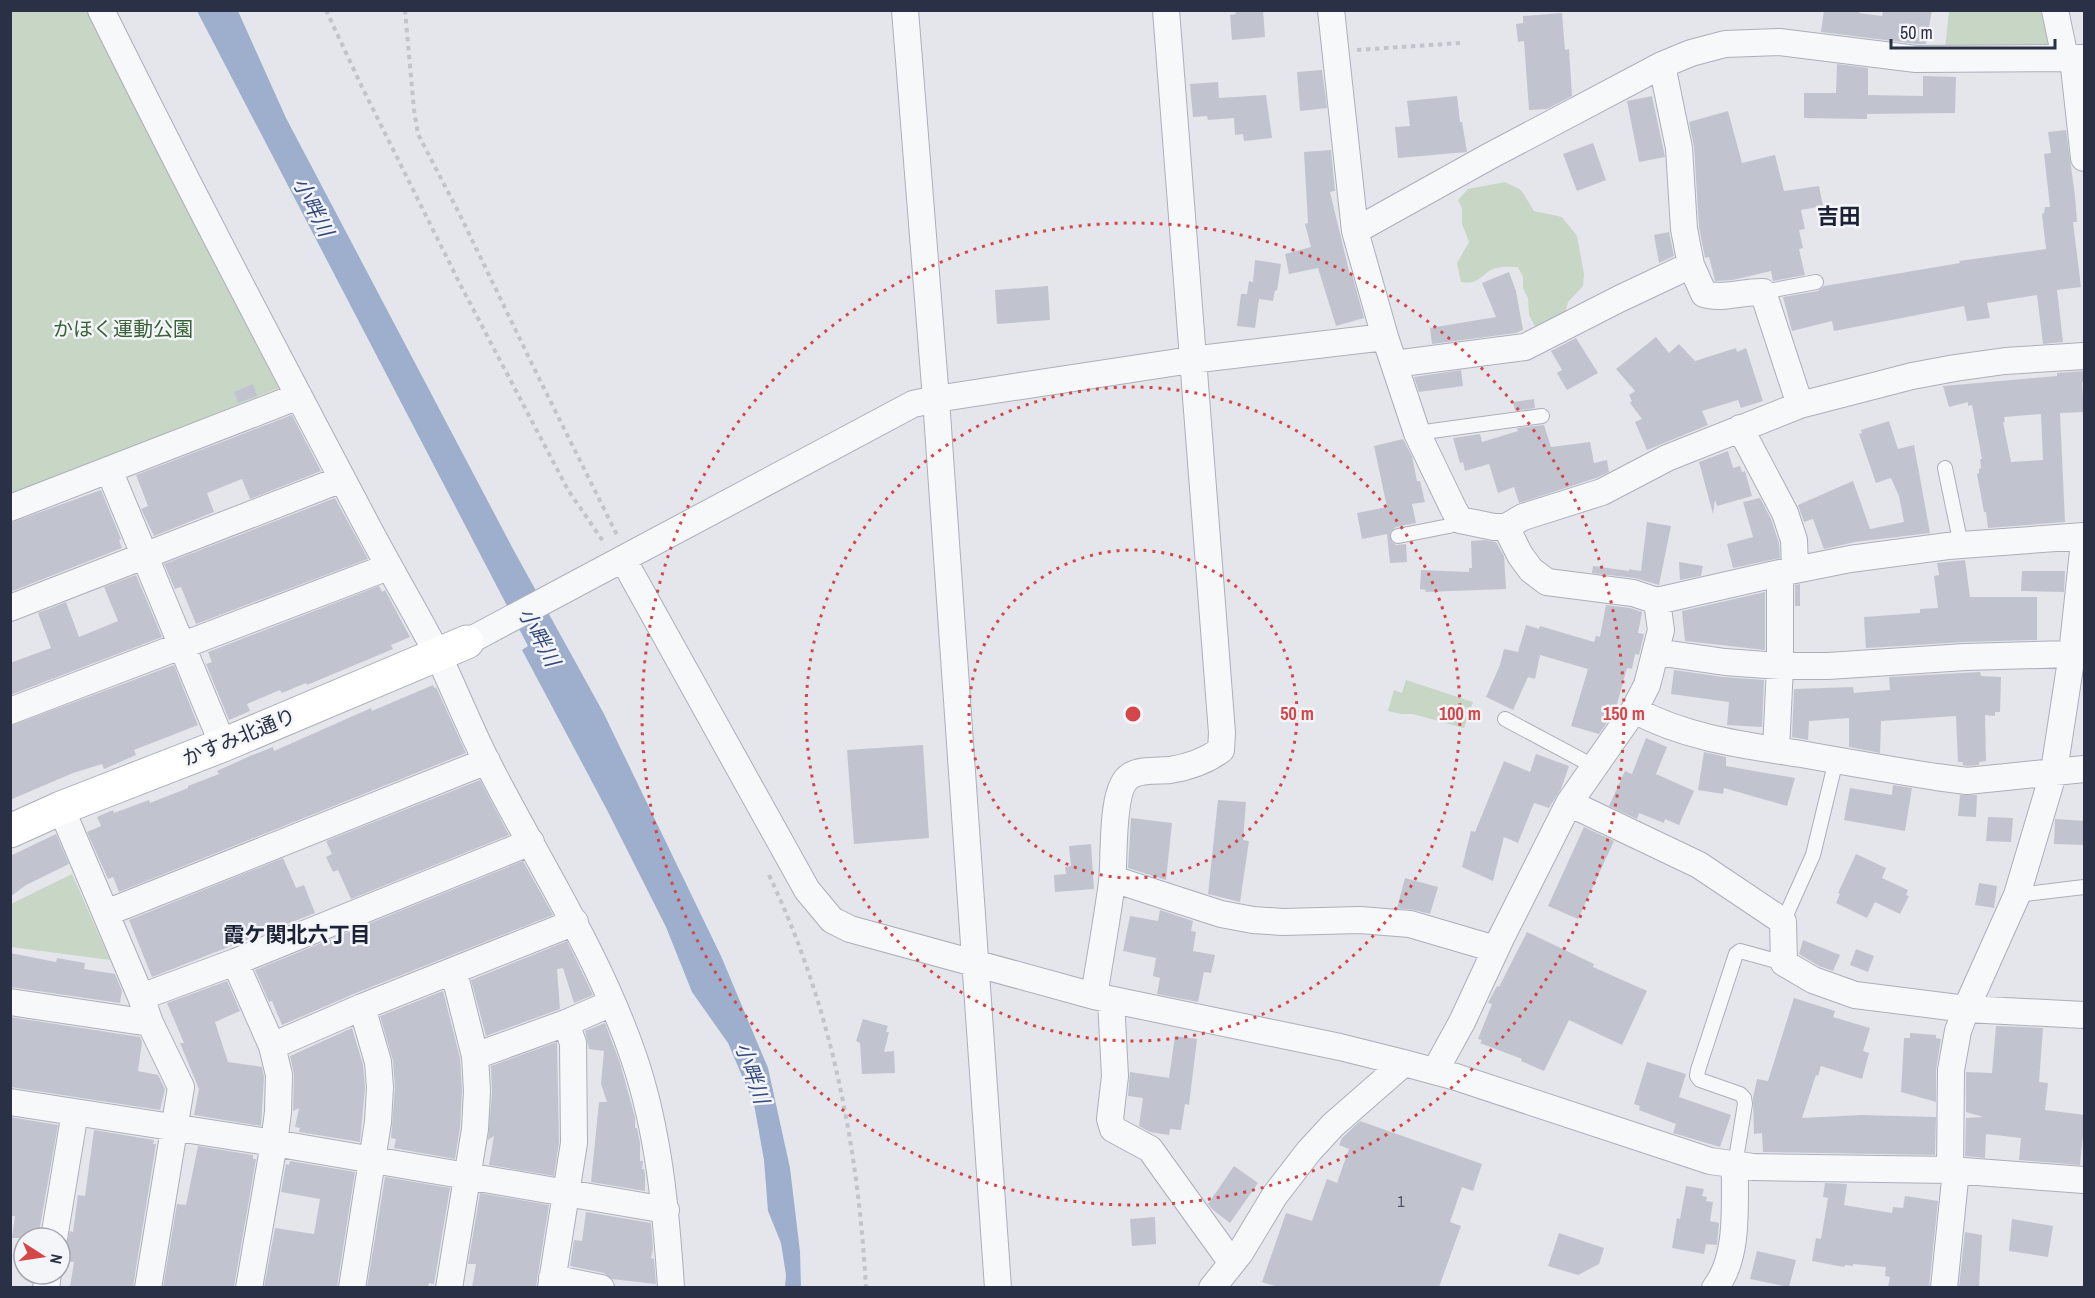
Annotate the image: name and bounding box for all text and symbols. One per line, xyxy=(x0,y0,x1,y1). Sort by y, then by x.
scale bar xyxy=(1891,12,2054,50)
text: 50 m xyxy=(1900,20,1933,45)
water label: 小畔川 xyxy=(286,172,342,243)
district label: 吉田 xyxy=(1817,201,1861,231)
park label: かほく運動公園 xyxy=(53,315,193,342)
water label: 小畔川 xyxy=(512,602,568,673)
text: 50 m xyxy=(1280,701,1314,726)
text: 100 m xyxy=(1439,701,1481,726)
text: 150 m xyxy=(1603,701,1645,726)
street label: かすみ北通り xyxy=(178,702,300,772)
centre of rings xyxy=(1123,704,1143,724)
district label: 霞ケ関北六丁目 xyxy=(224,920,371,949)
water label: 小畔川 xyxy=(729,1038,777,1109)
house number: 1 xyxy=(1397,1190,1405,1212)
north arrow xyxy=(12,1226,72,1286)
text: N xyxy=(45,1252,68,1266)

